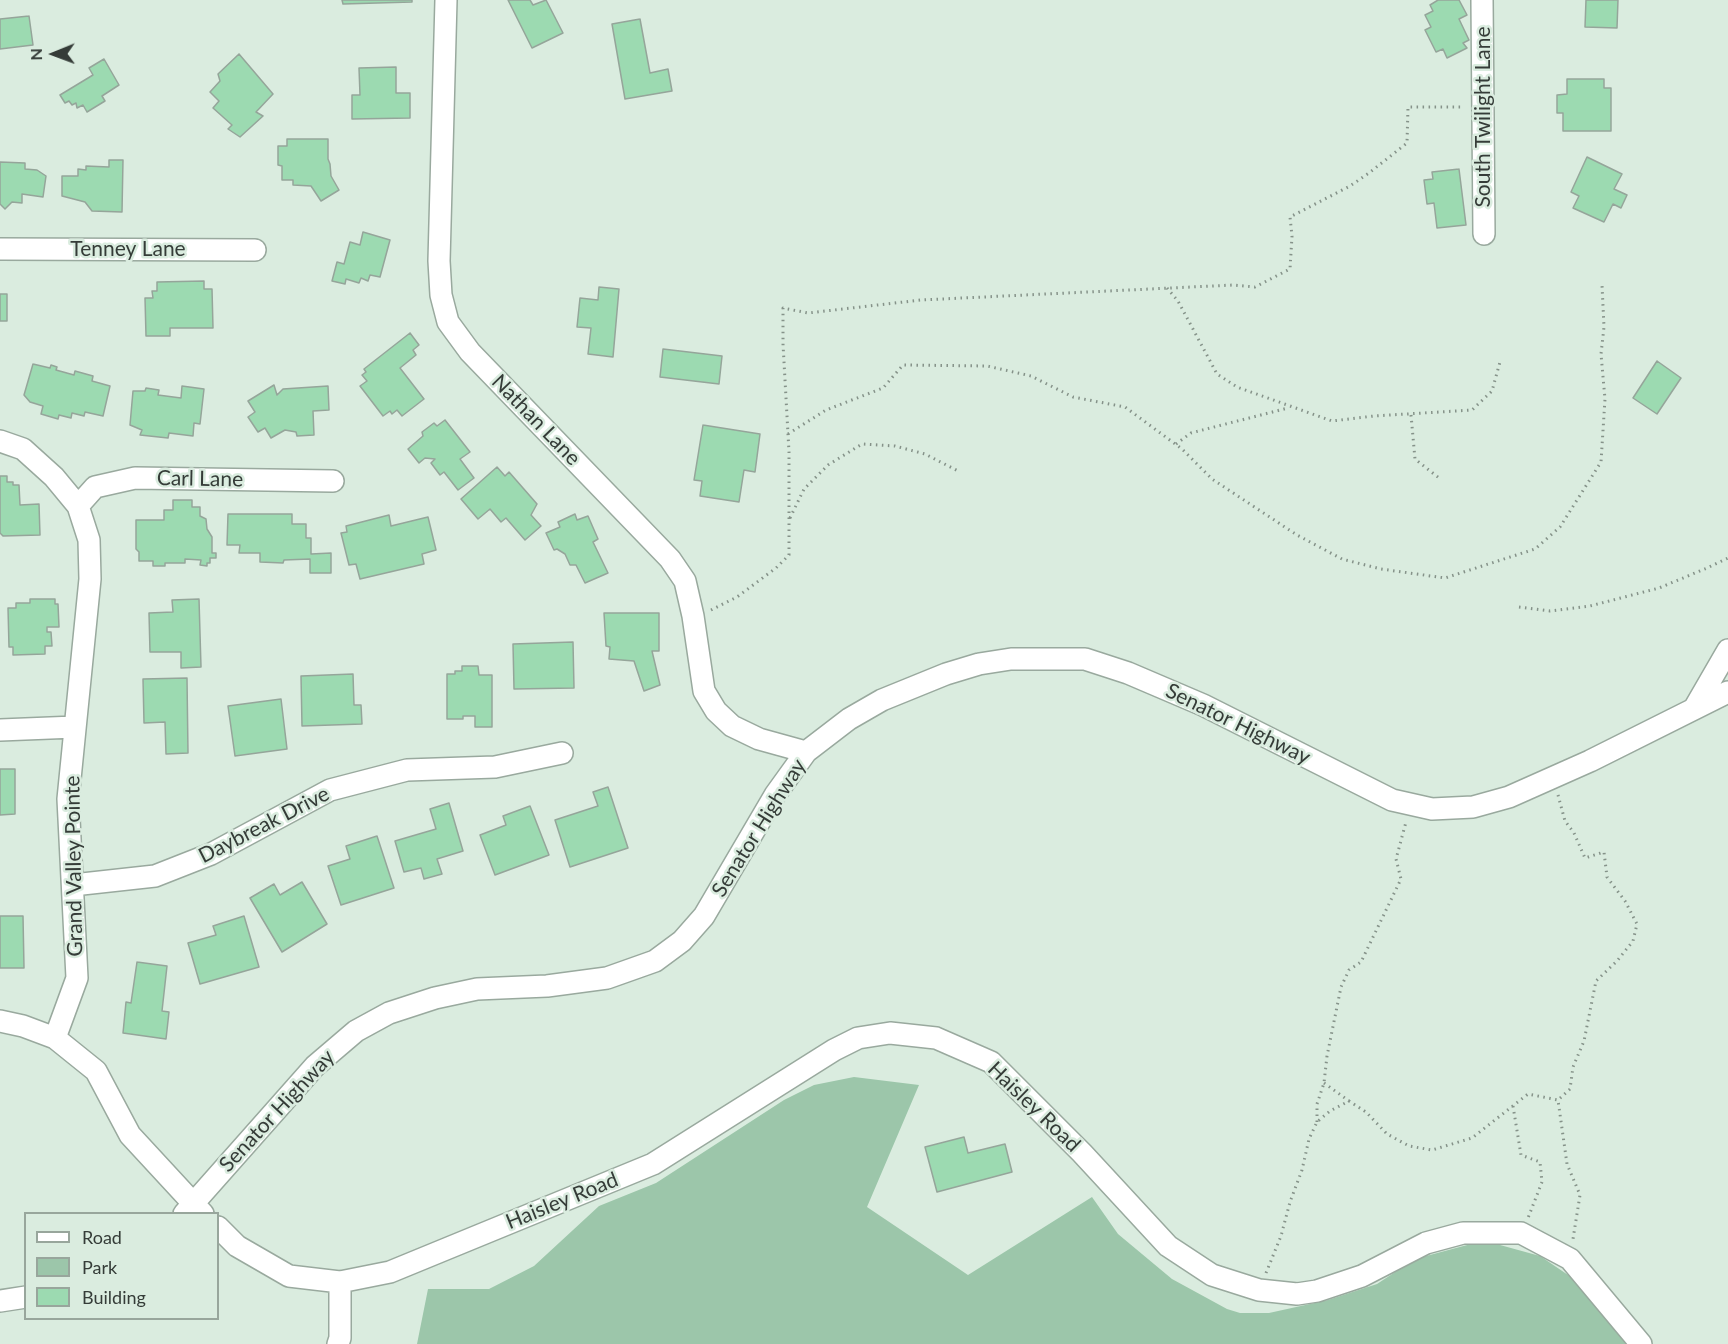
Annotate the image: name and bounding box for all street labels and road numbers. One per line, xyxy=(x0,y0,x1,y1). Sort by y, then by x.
street label: South Twilight Lane xyxy=(1470,26,1496,208)
street label: Tenney Lane xyxy=(70,236,186,262)
street label: Nathan Lane xyxy=(486,369,586,471)
street label: Carl Lane xyxy=(157,466,243,492)
street label: Senator Highway xyxy=(1162,678,1314,770)
street label: Senator Highway xyxy=(707,754,811,902)
street label: Grand Valley Pointe xyxy=(60,775,88,957)
street label: Daybreak Drive xyxy=(194,781,334,869)
street label: Senator Highway xyxy=(214,1045,340,1177)
street label: Haisley Road xyxy=(983,1057,1085,1157)
street label: Haisley Road xyxy=(502,1167,622,1235)

